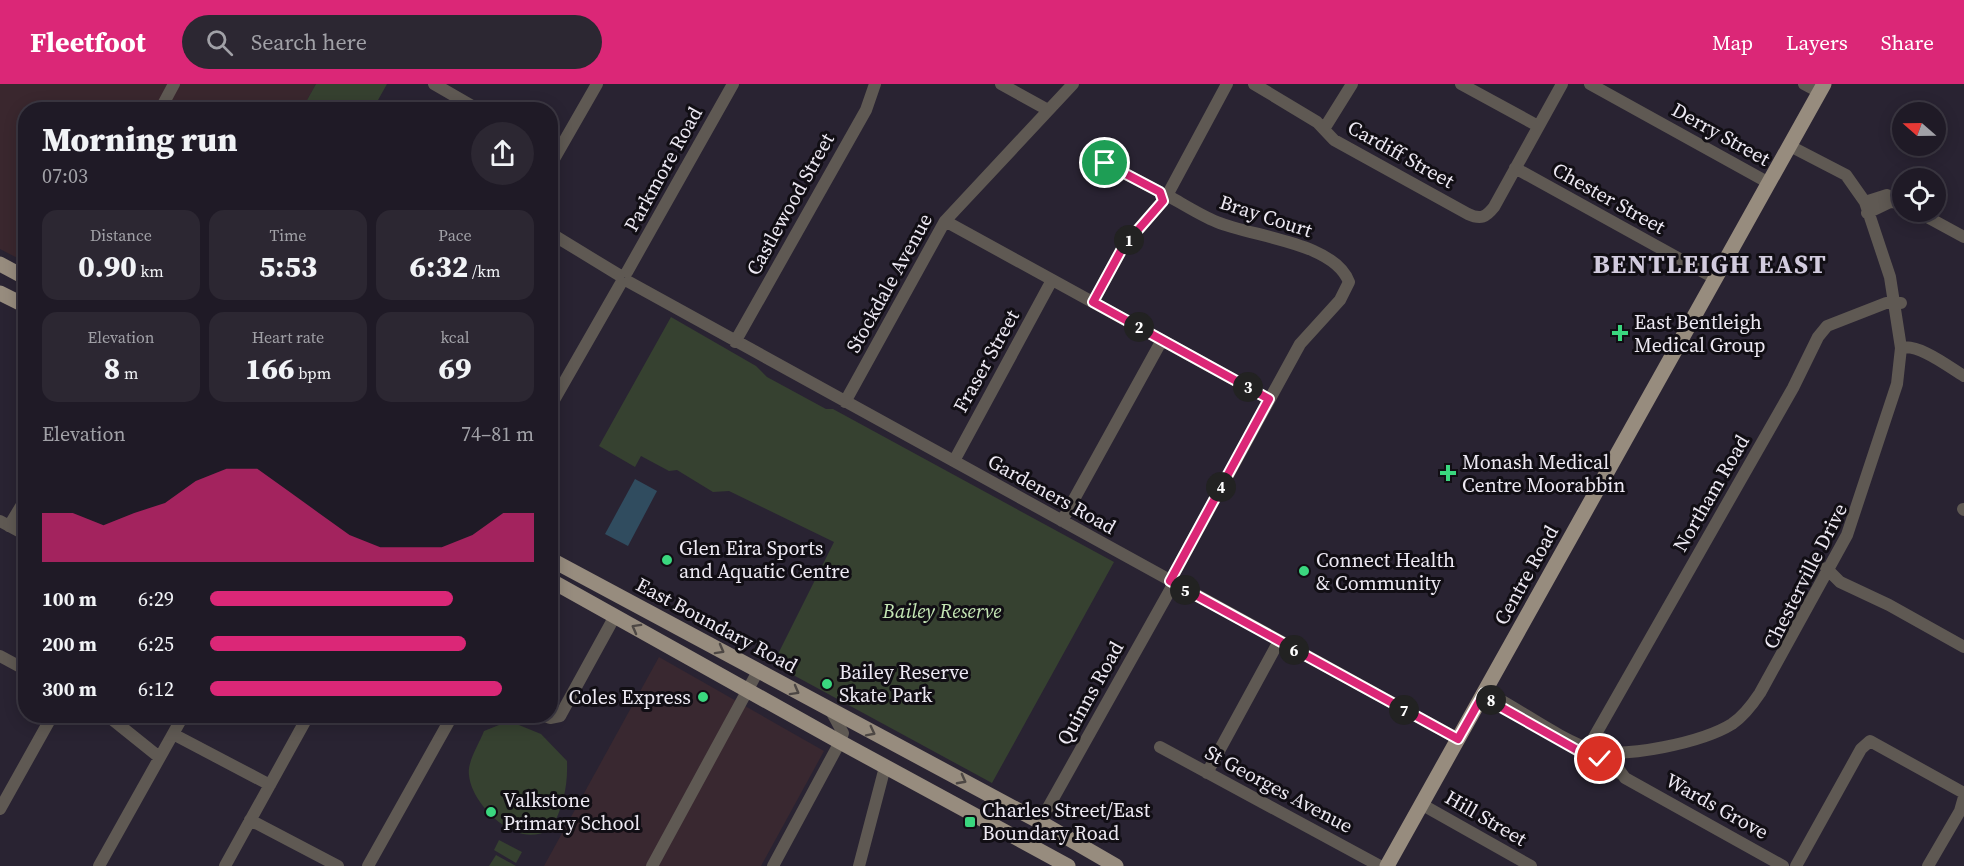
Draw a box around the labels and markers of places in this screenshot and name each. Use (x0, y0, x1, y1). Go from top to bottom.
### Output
pin (1079, 137, 1130, 188)
pin: 1 (1114, 225, 1144, 255)
place label: East Bentleigh Medical Group (1634, 308, 1766, 359)
pin: 2 (1124, 312, 1154, 342)
marker: East Bentleigh Medical Group (1611, 324, 1629, 342)
pin: 3 (1233, 372, 1263, 402)
place label: Monash Medical Centre Moorabbin (1462, 448, 1625, 499)
marker: Monash Medical Centre Moorabbin (1439, 464, 1457, 482)
pin: 4 (1206, 472, 1236, 502)
place label: Glen Eira Sports and Aquatic Centre (679, 534, 850, 585)
place label: Connect Health & Community (1316, 546, 1455, 597)
marker: Glen Eira Sports and Aquatic Centre (660, 553, 674, 567)
marker: Connect Health & Community (1297, 564, 1311, 578)
pin: 5 (1170, 575, 1200, 605)
pin: 6 (1279, 635, 1309, 665)
place label: Bailey Reserve Skate Park (839, 658, 969, 709)
marker: Bailey Reserve Skate Park (820, 677, 834, 691)
place label: Coles Express (568, 683, 691, 711)
pin: 8 (1476, 685, 1506, 715)
marker: Coles Express (696, 690, 710, 704)
pin: 7 (1389, 695, 1419, 725)
pin (1574, 733, 1625, 784)
place label: Valkstone Primary School (503, 786, 640, 837)
place label: Charles Street/East Boundary Road (982, 796, 1151, 847)
marker: Valkstone Primary School (484, 805, 498, 819)
marker: Charles Street/East Boundary Road (963, 815, 977, 829)

